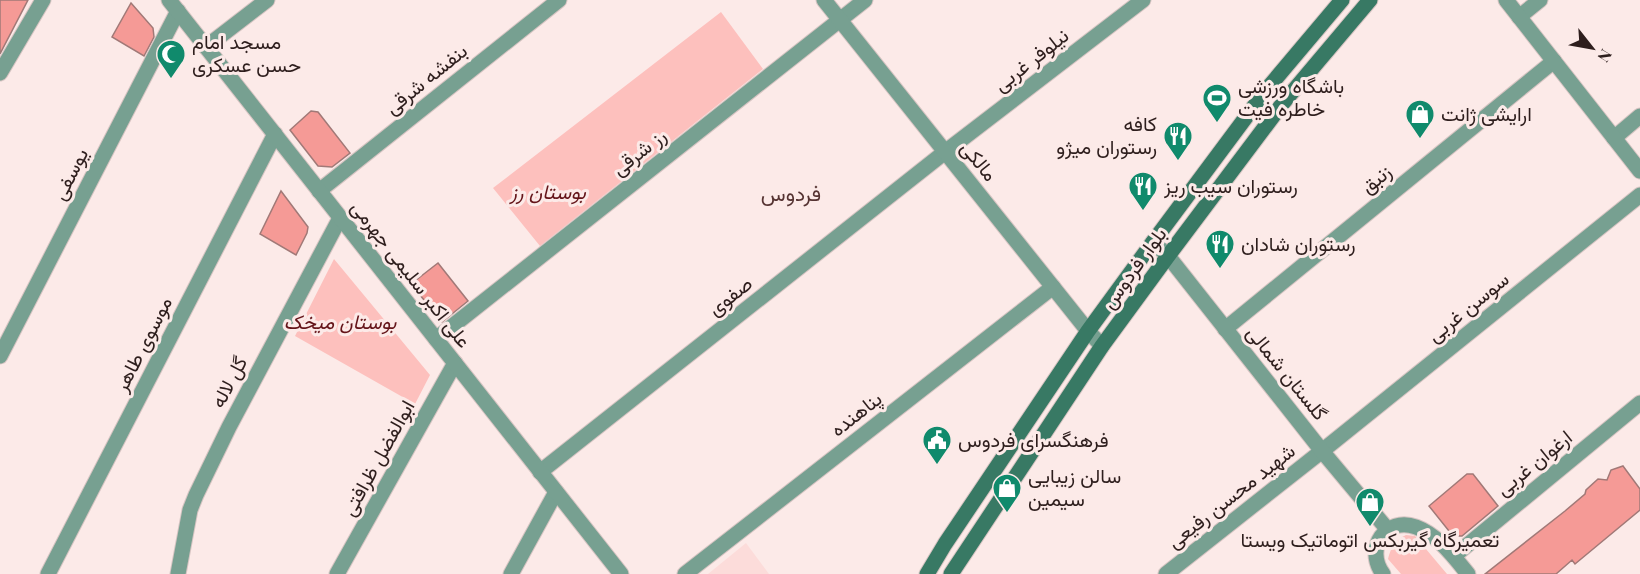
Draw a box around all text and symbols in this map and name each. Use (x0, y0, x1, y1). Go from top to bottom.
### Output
north arrow (1562, 18, 1622, 78)
street label: نیلوفر غربی (987, 21, 1074, 97)
place label: مسجد امام حسن عسکری (192, 27, 301, 78)
street label: بنفشه شرقی (378, 36, 473, 120)
mosque icon: مسجد امام حسن عسکری (155, 38, 187, 80)
text: N (1593, 46, 1617, 67)
place label: باشگاه ورزشی خاطره فیت (1238, 71, 1344, 122)
sports icon: باشگاه ورزشی خاطره فیت (1201, 82, 1233, 124)
shop icon: ارایشی ژانت (1404, 98, 1436, 140)
place label: ارایشی ژانت (1441, 99, 1532, 127)
place label: کافه رستوران ميژو (1056, 109, 1157, 160)
restaurant icon: کافه رستوران ميژو (1162, 120, 1194, 162)
street label: رز شرقی (605, 121, 672, 182)
street label: مالکی (956, 134, 1005, 186)
street label: یوسفی (44, 143, 94, 204)
street label: زنبق (1354, 157, 1397, 199)
restaurant icon: رستوران سیب ریز (1127, 170, 1159, 212)
place label: رستوران سیب ریز (1163, 171, 1298, 199)
park label: بوستان رز (508, 177, 587, 205)
district label: فردوس (761, 178, 821, 207)
street label: علی اکبر سلیمی جهرمی (345, 194, 478, 353)
street label: بلوار فردوس (1094, 221, 1172, 314)
restaurant icon: رستوران شادان (1204, 228, 1236, 270)
place label: رستوران شادان (1241, 229, 1356, 257)
street label: سوسن غربی (1420, 264, 1514, 348)
street label: صفوی (701, 269, 758, 322)
street label: موسوی طاهر (106, 291, 178, 397)
park label: بوستان میخک (284, 307, 397, 335)
street label: گلستان شمالی (1242, 319, 1335, 425)
street label: گل لاله (203, 351, 253, 412)
street label: پناهنده (824, 384, 888, 443)
street label: ابوالفضل ظرافتی (334, 394, 421, 521)
street label: ارغوان غربی (1489, 423, 1577, 502)
public building icon: فرهنگسرای فردوس (921, 424, 953, 466)
place label: فرهنگسرای فردوس (958, 425, 1109, 453)
street label: شهید محسن رفیعی (1160, 436, 1300, 554)
place label: سالن زیبایی سیمین (1028, 461, 1121, 511)
shop icon: سالن زیبایی سیمین (991, 472, 1023, 514)
shop icon: تعمیرگاه گیربکس اتوماتیک ویستا (1354, 486, 1386, 528)
place label: تعمیرگاه گیربکس اتوماتیک ویستا (1241, 525, 1499, 553)

